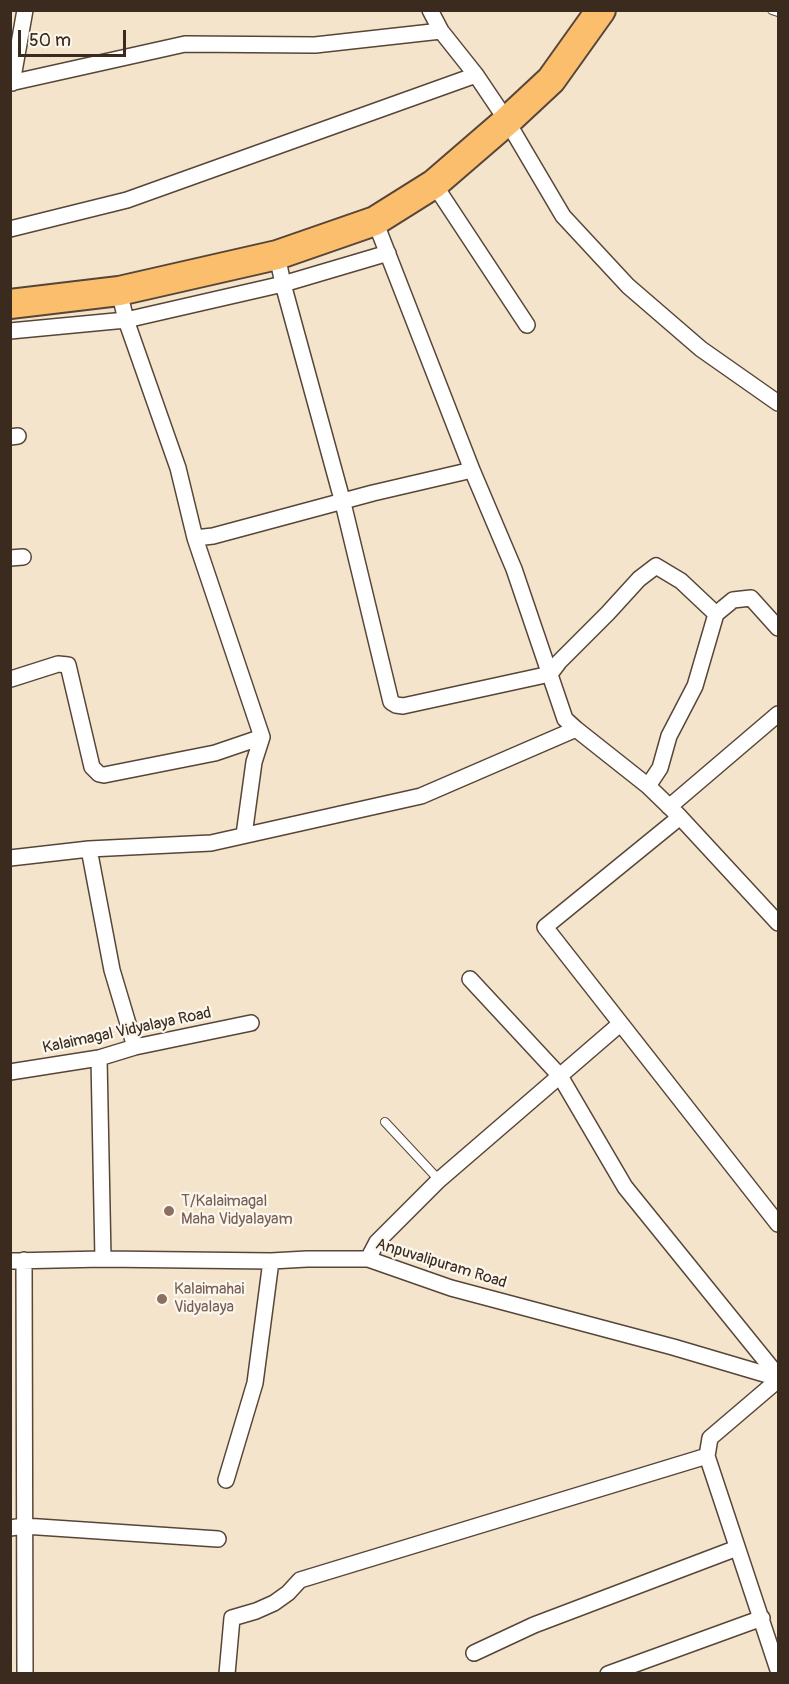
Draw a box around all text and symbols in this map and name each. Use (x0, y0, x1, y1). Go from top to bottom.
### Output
scale bar (21, 18, 129, 56)
text: 50 m (29, 29, 71, 52)
street label: Kalaimagal Vidyalaya Road (41, 1004, 213, 1058)
place label: T/Kalaimagal Maha Vidyalayam (181, 1192, 293, 1230)
marker: T/Kalaimagal Maha Vidyalayam (162, 1204, 176, 1218)
street label: Anpuvalipuram Road (373, 1235, 509, 1293)
place label: Kalaimahai Vidyalaya (174, 1280, 244, 1318)
marker: Kalaimahai Vidyalaya (155, 1292, 169, 1306)

